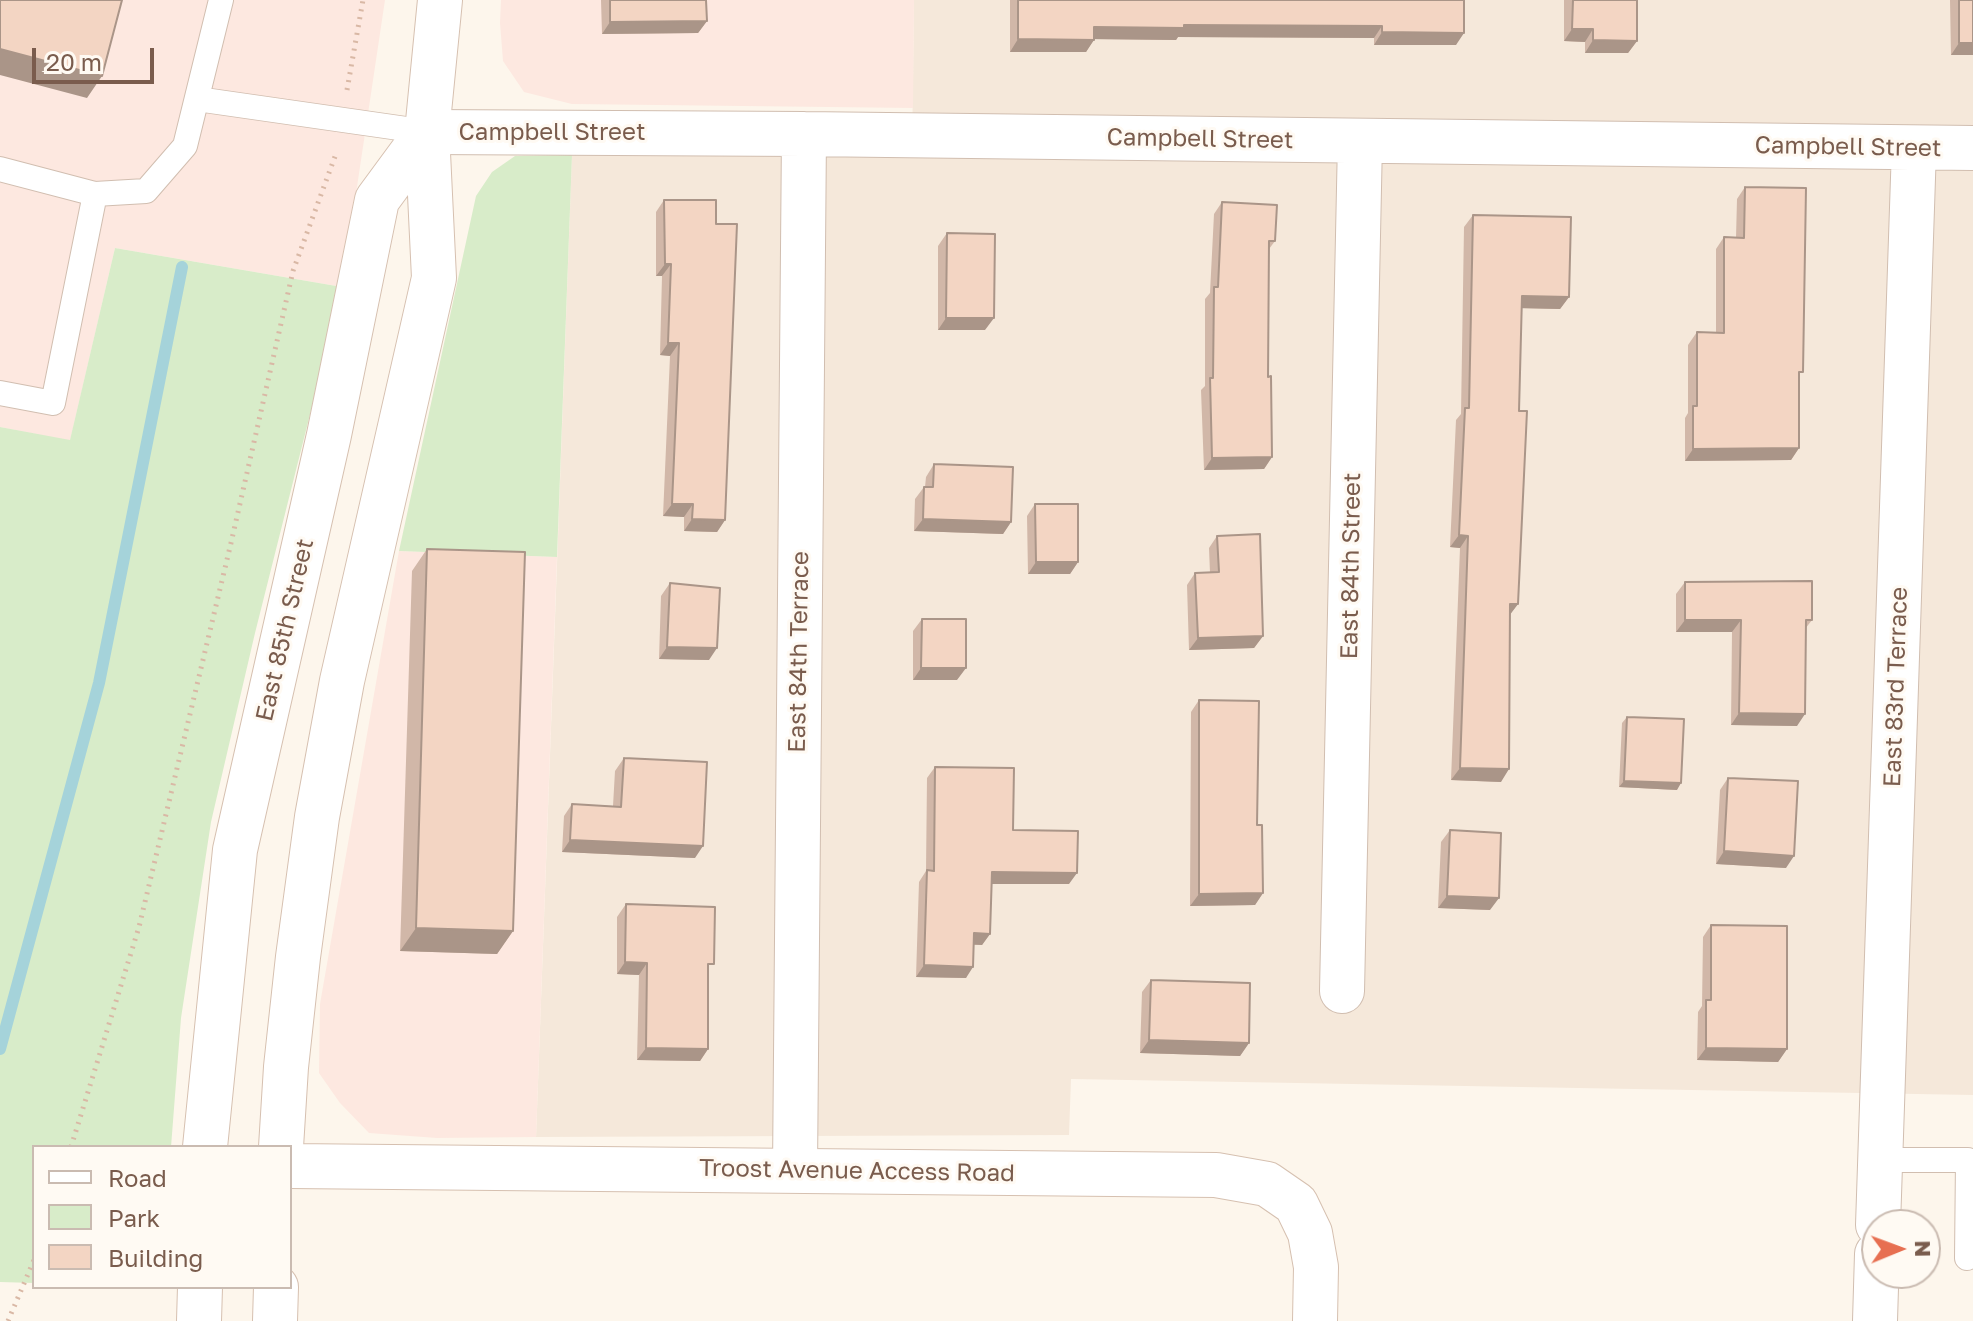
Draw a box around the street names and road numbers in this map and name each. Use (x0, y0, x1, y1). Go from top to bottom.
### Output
street label: Campbell Street (459, 118, 645, 146)
street label: Campbell Street (1106, 123, 1294, 155)
street label: Campbell Street (1754, 131, 1942, 163)
street label: East 84th Street (1335, 472, 1367, 660)
street label: East 85th Street (250, 536, 320, 724)
street label: East 84th Terrace (783, 551, 815, 753)
street label: East 83rd Terrace (1878, 586, 1914, 788)
street label: Troost Avenue Access Road (699, 1154, 1015, 1188)

